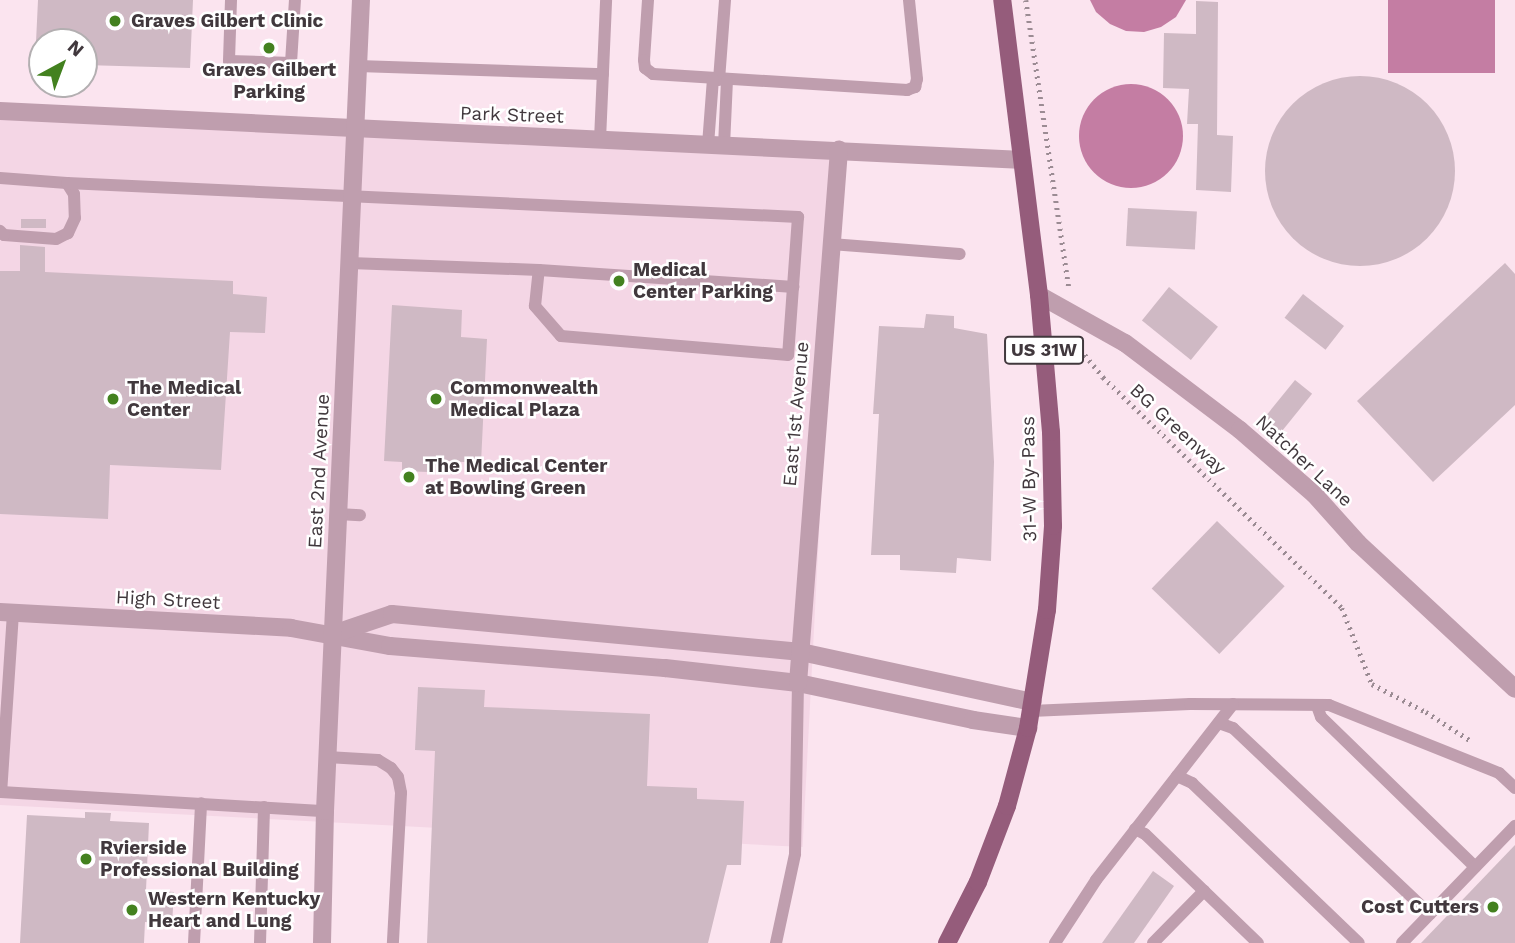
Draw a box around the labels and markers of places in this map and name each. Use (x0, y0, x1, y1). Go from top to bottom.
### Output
place label: Graves Gilbert Clinic (131, 10, 323, 32)
marker: Graves Gilbert Clinic (105, 11, 125, 31)
marker: Graves Gilbert Parking (261, 40, 277, 56)
place label: Graves Gilbert Parking (202, 59, 336, 103)
place label: Medical Center Parking (633, 259, 773, 303)
marker: Medical Center Parking (611, 273, 627, 289)
place label: The Medical Center (127, 377, 241, 421)
place label: Commonwealth Medical Plaza (450, 377, 598, 421)
marker: The Medical Center (105, 391, 121, 407)
marker: Commonwealth Medical Plaza (428, 391, 444, 407)
place label: The Medical Center at Bowling Green (425, 455, 608, 499)
marker: The Medical Center at Bowling Green (399, 467, 419, 487)
place label: Rvierside Professional Building (100, 837, 299, 881)
marker: Rvierside Professional Building (78, 851, 94, 867)
place label: Western Kentucky Heart and Lung (148, 888, 320, 932)
place label: Cost Cutters (1361, 896, 1479, 918)
marker: Cost Cutters (1485, 899, 1501, 915)
marker: Western Kentucky Heart and Lung (122, 900, 142, 920)

